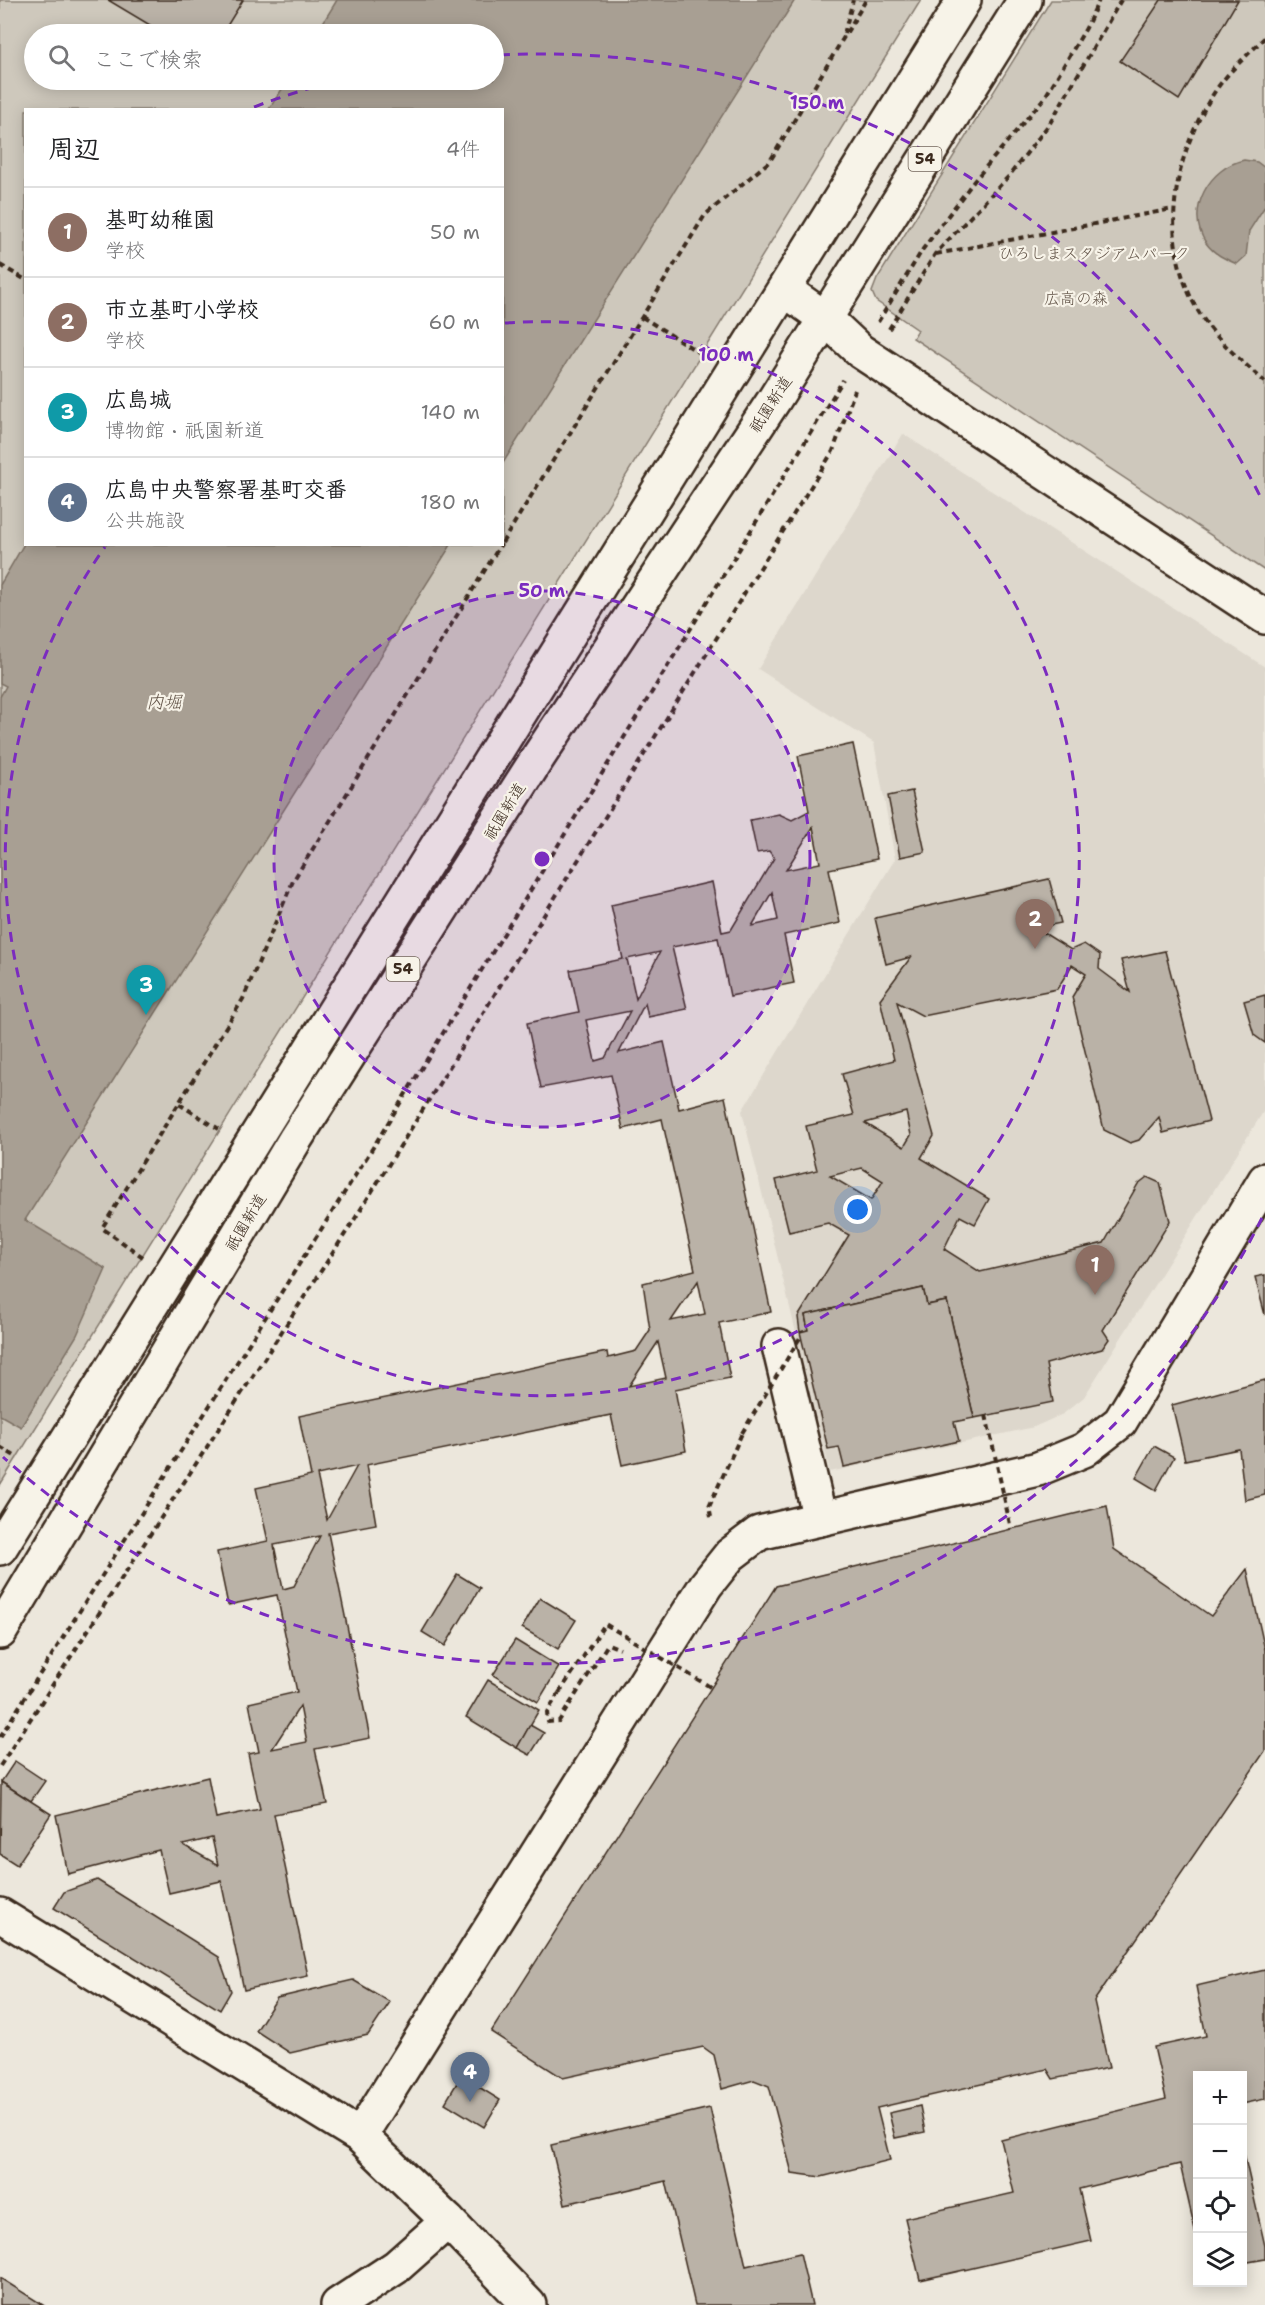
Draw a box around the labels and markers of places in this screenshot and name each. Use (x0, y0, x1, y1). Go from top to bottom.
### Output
centre of rings (532, 849, 552, 869)
pin: 2 (1016, 900, 1054, 949)
pin: 3 (126, 966, 166, 1015)
pin: 1 (1076, 1246, 1114, 1295)
pin: 4 (450, 2052, 490, 2102)

